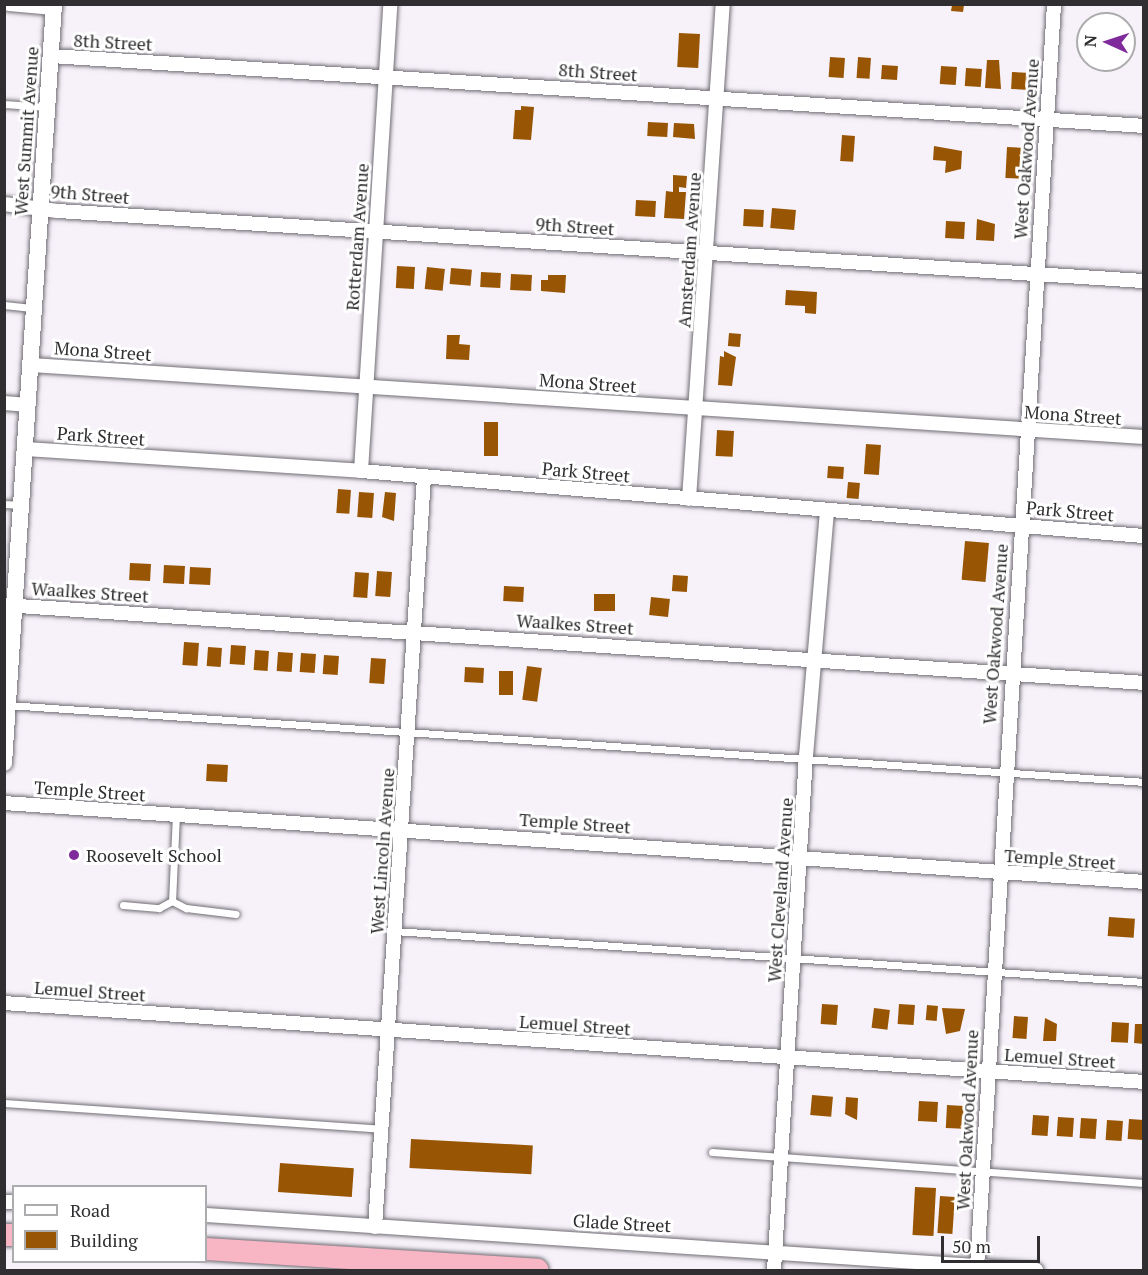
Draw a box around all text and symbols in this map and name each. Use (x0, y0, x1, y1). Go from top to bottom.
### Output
north arrow (1076, 12, 1136, 72)
street label: 8th Street (73, 29, 153, 55)
text: N (1079, 35, 1101, 48)
street label: West Summit Avenue (9, 45, 43, 217)
street label: 8th Street (558, 58, 638, 86)
street label: West Oakwood Avenue (1009, 58, 1043, 240)
street label: Rotterdam Avenue (341, 162, 373, 312)
street label: Amsterdam Avenue (673, 171, 705, 329)
street label: 9th Street (50, 180, 130, 208)
street label: 9th Street (535, 212, 615, 240)
street label: Mona Street (53, 337, 153, 365)
street label: Mona Street (538, 369, 638, 397)
street label: Mona Street (1023, 401, 1123, 429)
street label: Park Street (56, 422, 146, 450)
street label: Park Street (541, 457, 631, 487)
street label: Park Street (1025, 496, 1115, 526)
street label: West Oakwood Avenue (978, 543, 1012, 725)
street label: Waalkes Street (31, 577, 149, 607)
street label: Waalkes Street (516, 609, 634, 639)
street label: West Lincoln Avenue (365, 767, 399, 935)
street label: Temple Street (34, 776, 146, 806)
street label: West Cleveland Avenue (763, 797, 797, 983)
street label: Temple Street (519, 808, 631, 838)
place label: Roosevelt School (86, 844, 222, 866)
street label: Temple Street (1004, 844, 1116, 874)
marker: Roosevelt School (67, 848, 81, 862)
street label: Lemuel Street (34, 976, 146, 1006)
street label: Lemuel Street (519, 1010, 631, 1040)
street label: West Oakwood Avenue (951, 1029, 983, 1211)
street label: Lemuel Street (1004, 1043, 1116, 1073)
legend (12, 1185, 207, 1263)
text: Road (70, 1198, 110, 1222)
street label: Glade Street (572, 1210, 672, 1236)
scale bar (944, 1224, 1043, 1262)
text: Building (70, 1228, 138, 1252)
text: 50 m (952, 1234, 991, 1258)

